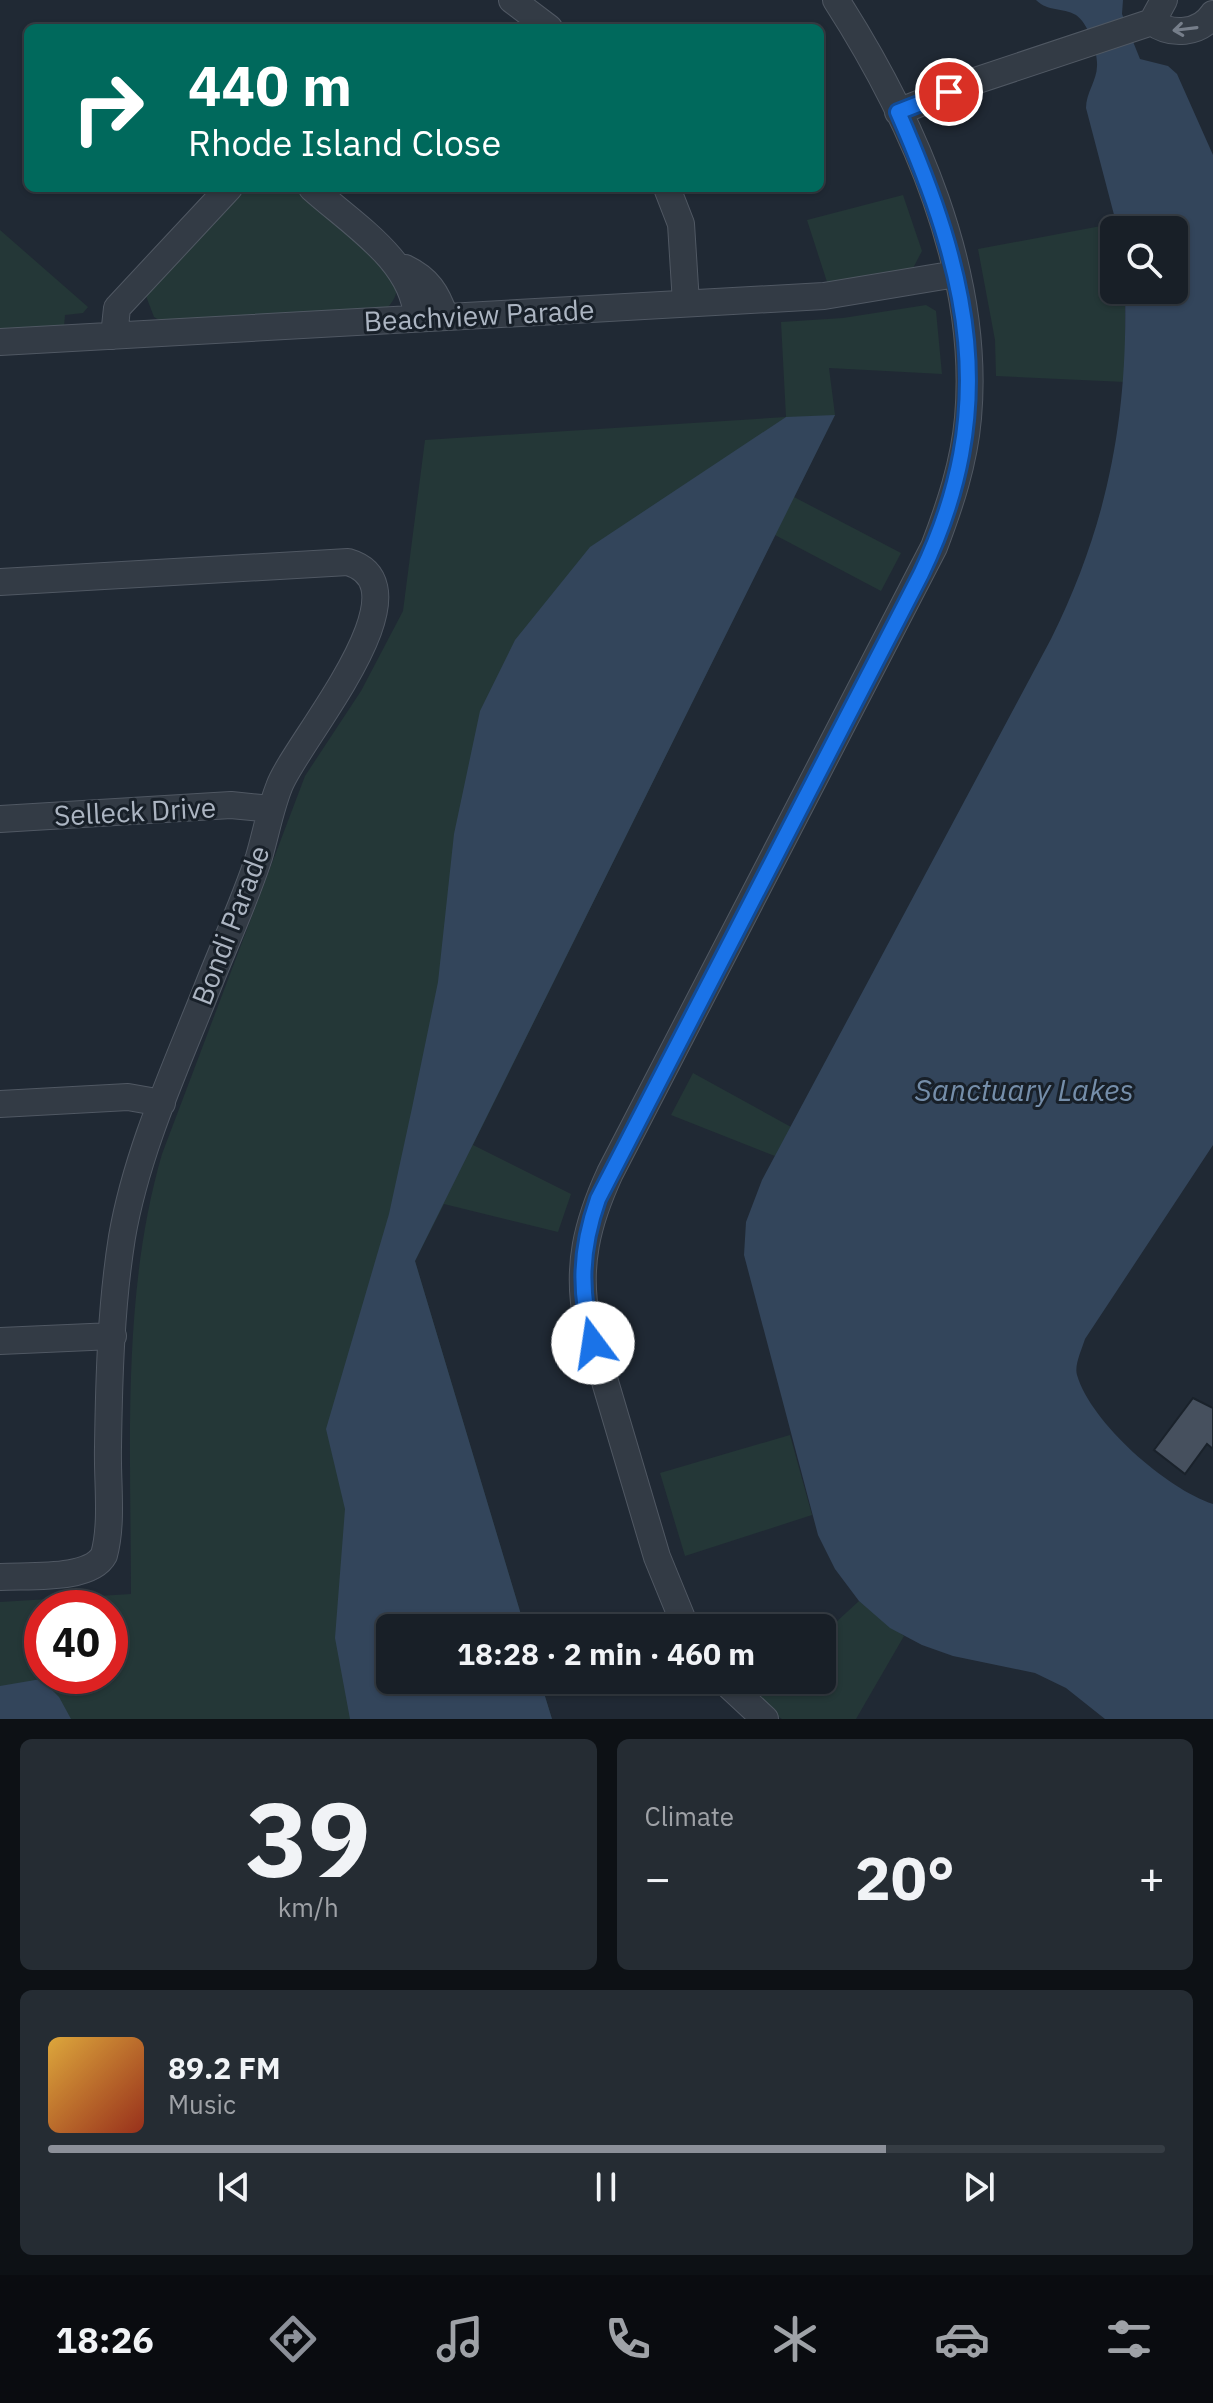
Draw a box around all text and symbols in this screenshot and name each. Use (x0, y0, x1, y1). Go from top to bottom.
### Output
one-way arrow (1172, 22, 1198, 37)
text: 440 m (188, 49, 352, 121)
icon: right (56, 56, 160, 160)
pin (915, 58, 983, 126)
icon: arrive (927, 70, 971, 114)
text: Rhode Island Close (188, 119, 501, 166)
map controls (1100, 216, 1188, 304)
button: search (1100, 216, 1188, 304)
street label: Beachview Parade (363, 290, 595, 340)
street label: Selleck Drive (53, 788, 217, 834)
street label: Bondi Parade (183, 840, 277, 1010)
water label: Sanctuary Lakes (914, 1070, 1134, 1109)
position arrow (551, 1301, 635, 1385)
speed limit sign: 40 (24, 1590, 128, 1694)
text: 18:28 · 2 min · 460 m (457, 1634, 755, 1673)
text: 39 (246, 1770, 371, 1906)
text: Climate (645, 1799, 734, 1833)
text: 20° (855, 1838, 955, 1917)
text: − (645, 1849, 671, 1906)
text: + (1139, 1849, 1165, 1906)
text: km/h (278, 1890, 339, 1924)
text: 89.2 FM (168, 2048, 281, 2087)
text: Music (168, 2087, 236, 2121)
icon: previous (212, 2165, 256, 2209)
icon: pause (584, 2165, 628, 2209)
icon: next (957, 2165, 1001, 2209)
icon: directions (265, 2311, 321, 2367)
icon: music (432, 2311, 488, 2367)
icon: phone (600, 2311, 656, 2367)
icon: climate (767, 2311, 823, 2367)
icon: car (934, 2311, 990, 2367)
icon: filters (1101, 2311, 1157, 2367)
text: 18:26 (56, 2316, 154, 2363)

